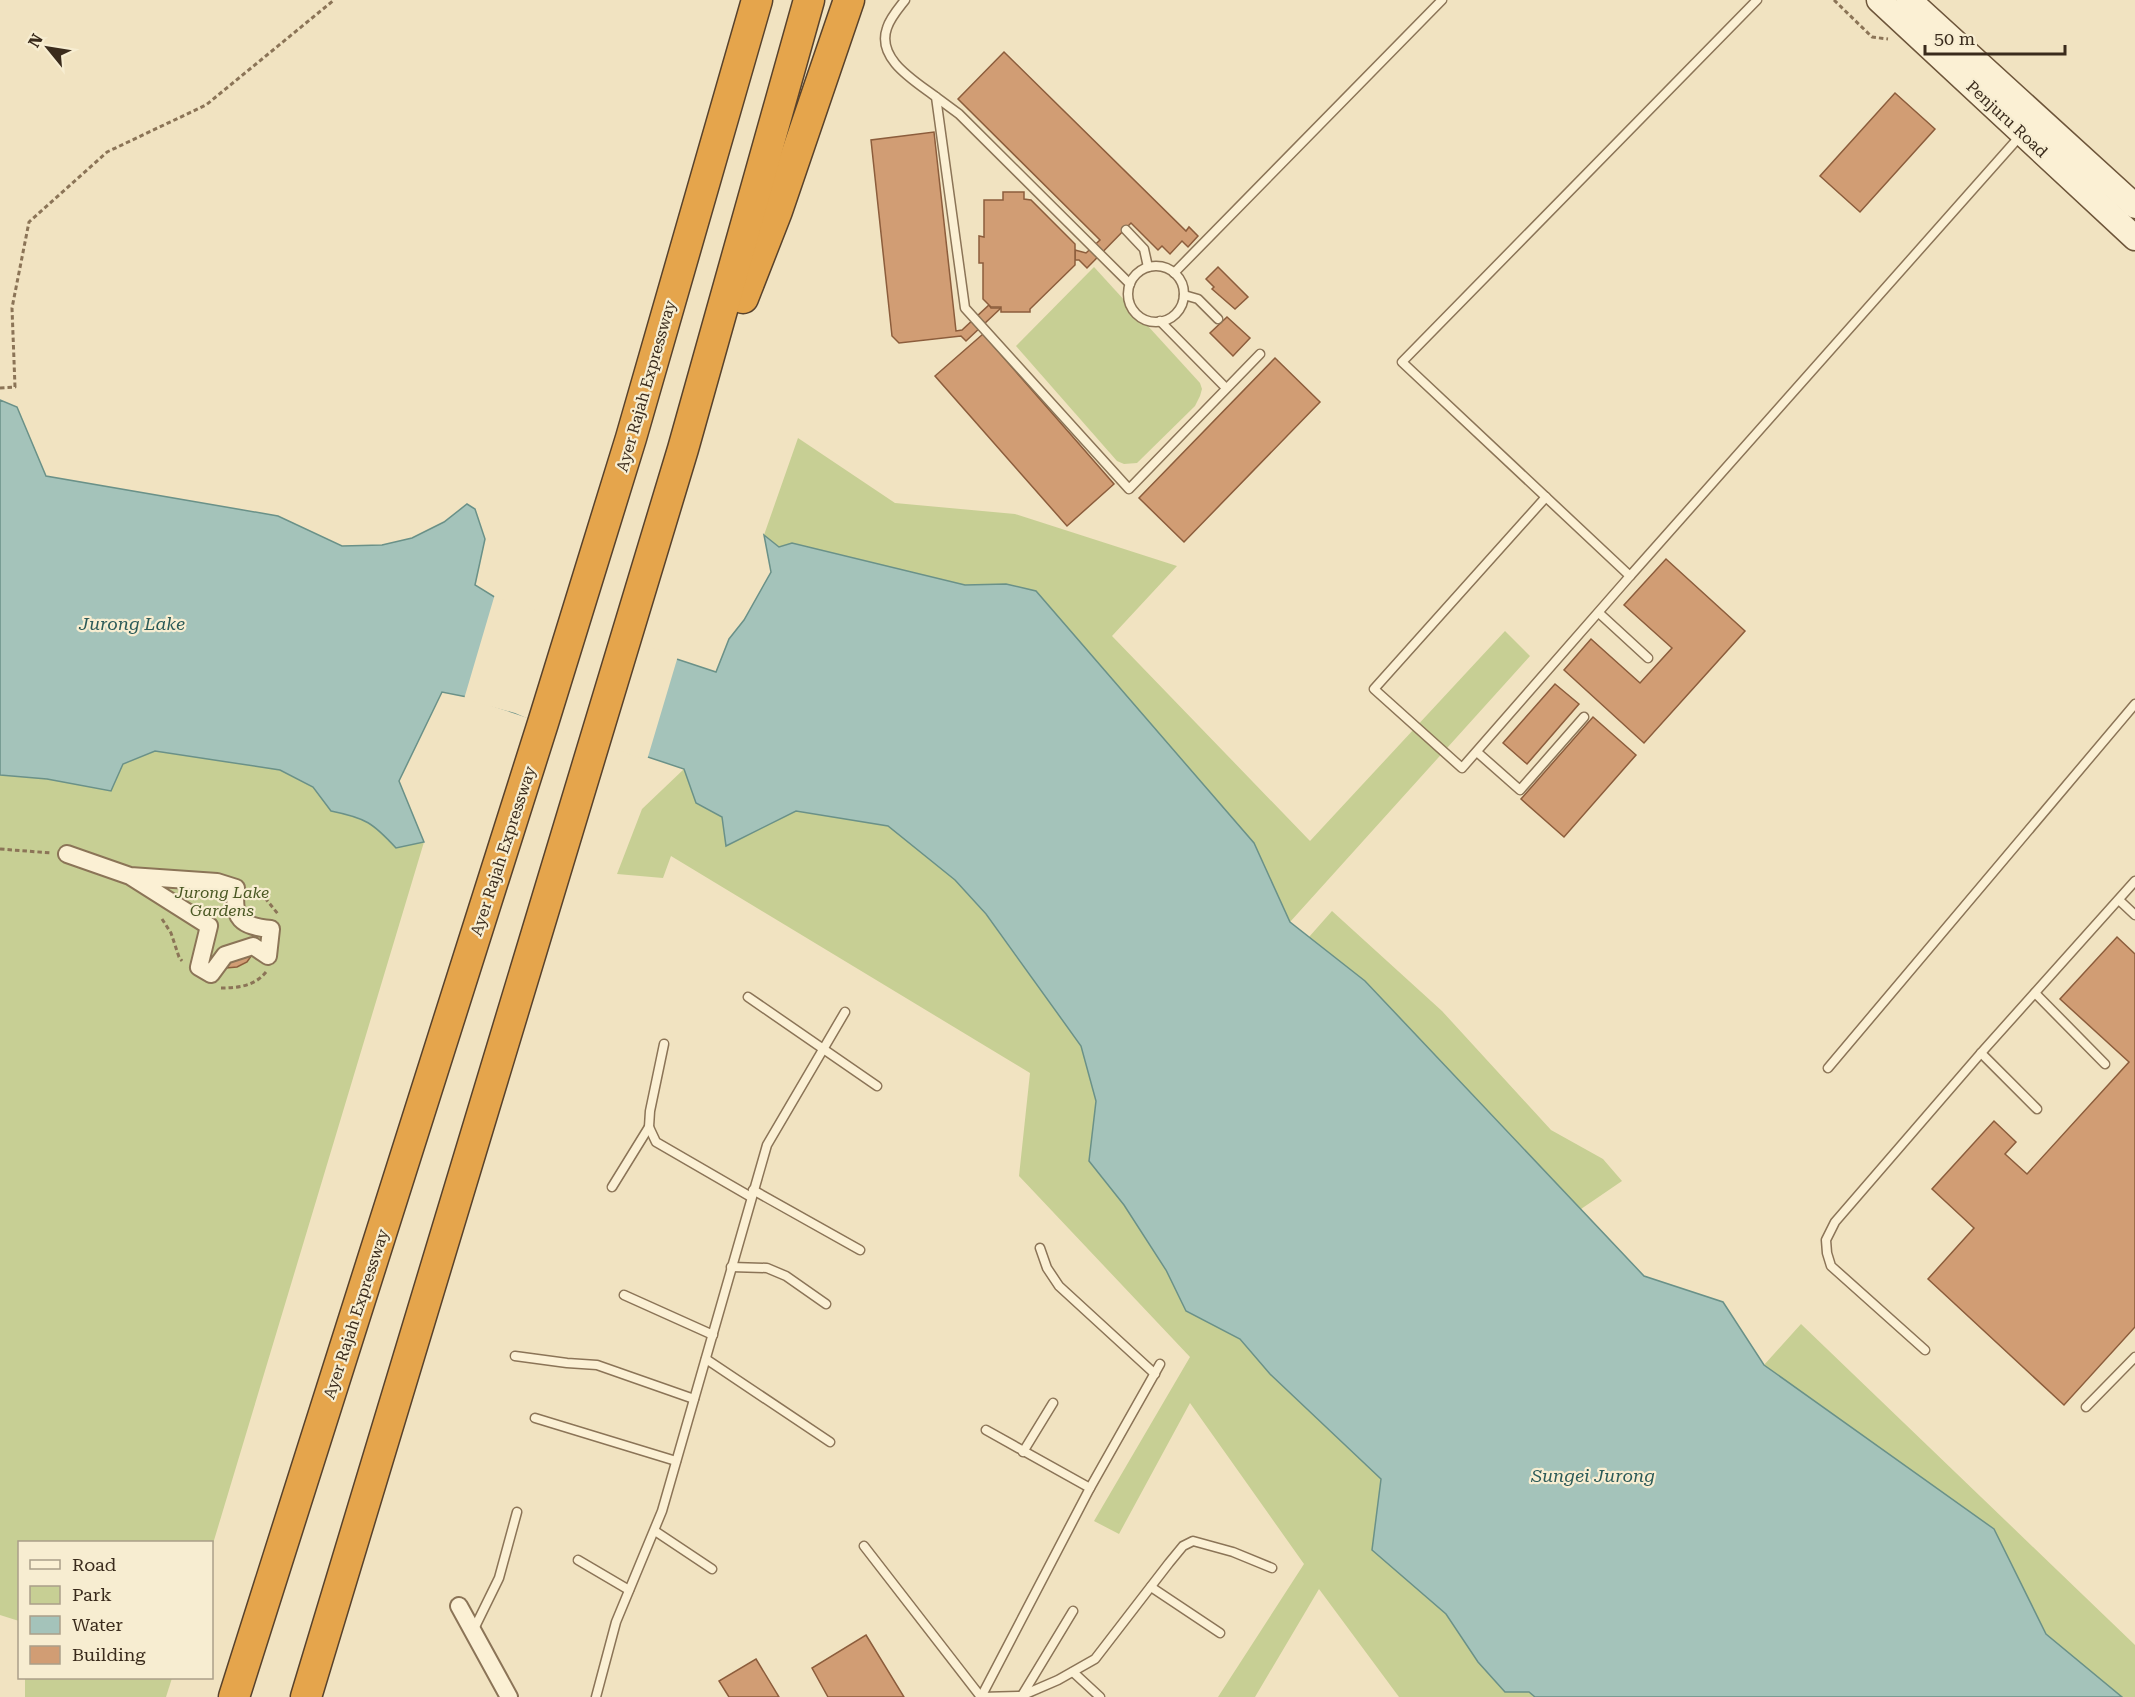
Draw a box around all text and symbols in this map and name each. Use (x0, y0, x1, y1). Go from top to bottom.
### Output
north arrow (18, 18, 78, 78)
scale bar (1925, 18, 2064, 56)
text: 50 m (1934, 28, 1975, 49)
text: N (24, 31, 47, 51)
street label: Penjuru Road (1963, 77, 2051, 161)
street label: Ayer Rajah Expressway (612, 298, 680, 474)
water label: Jurong Lake (78, 613, 185, 634)
street label: Ayer Rajah Expressway (467, 763, 540, 938)
park label: Jurong Lake Gardens (174, 883, 269, 920)
street label: Ayer Rajah Expressway (320, 1226, 393, 1401)
water label: Sungei Jurong (1530, 1465, 1655, 1486)
legend (18, 1541, 213, 1679)
text: Road (72, 1554, 117, 1575)
text: Park (72, 1584, 112, 1605)
text: Water (72, 1614, 123, 1635)
text: Building (72, 1644, 146, 1665)

